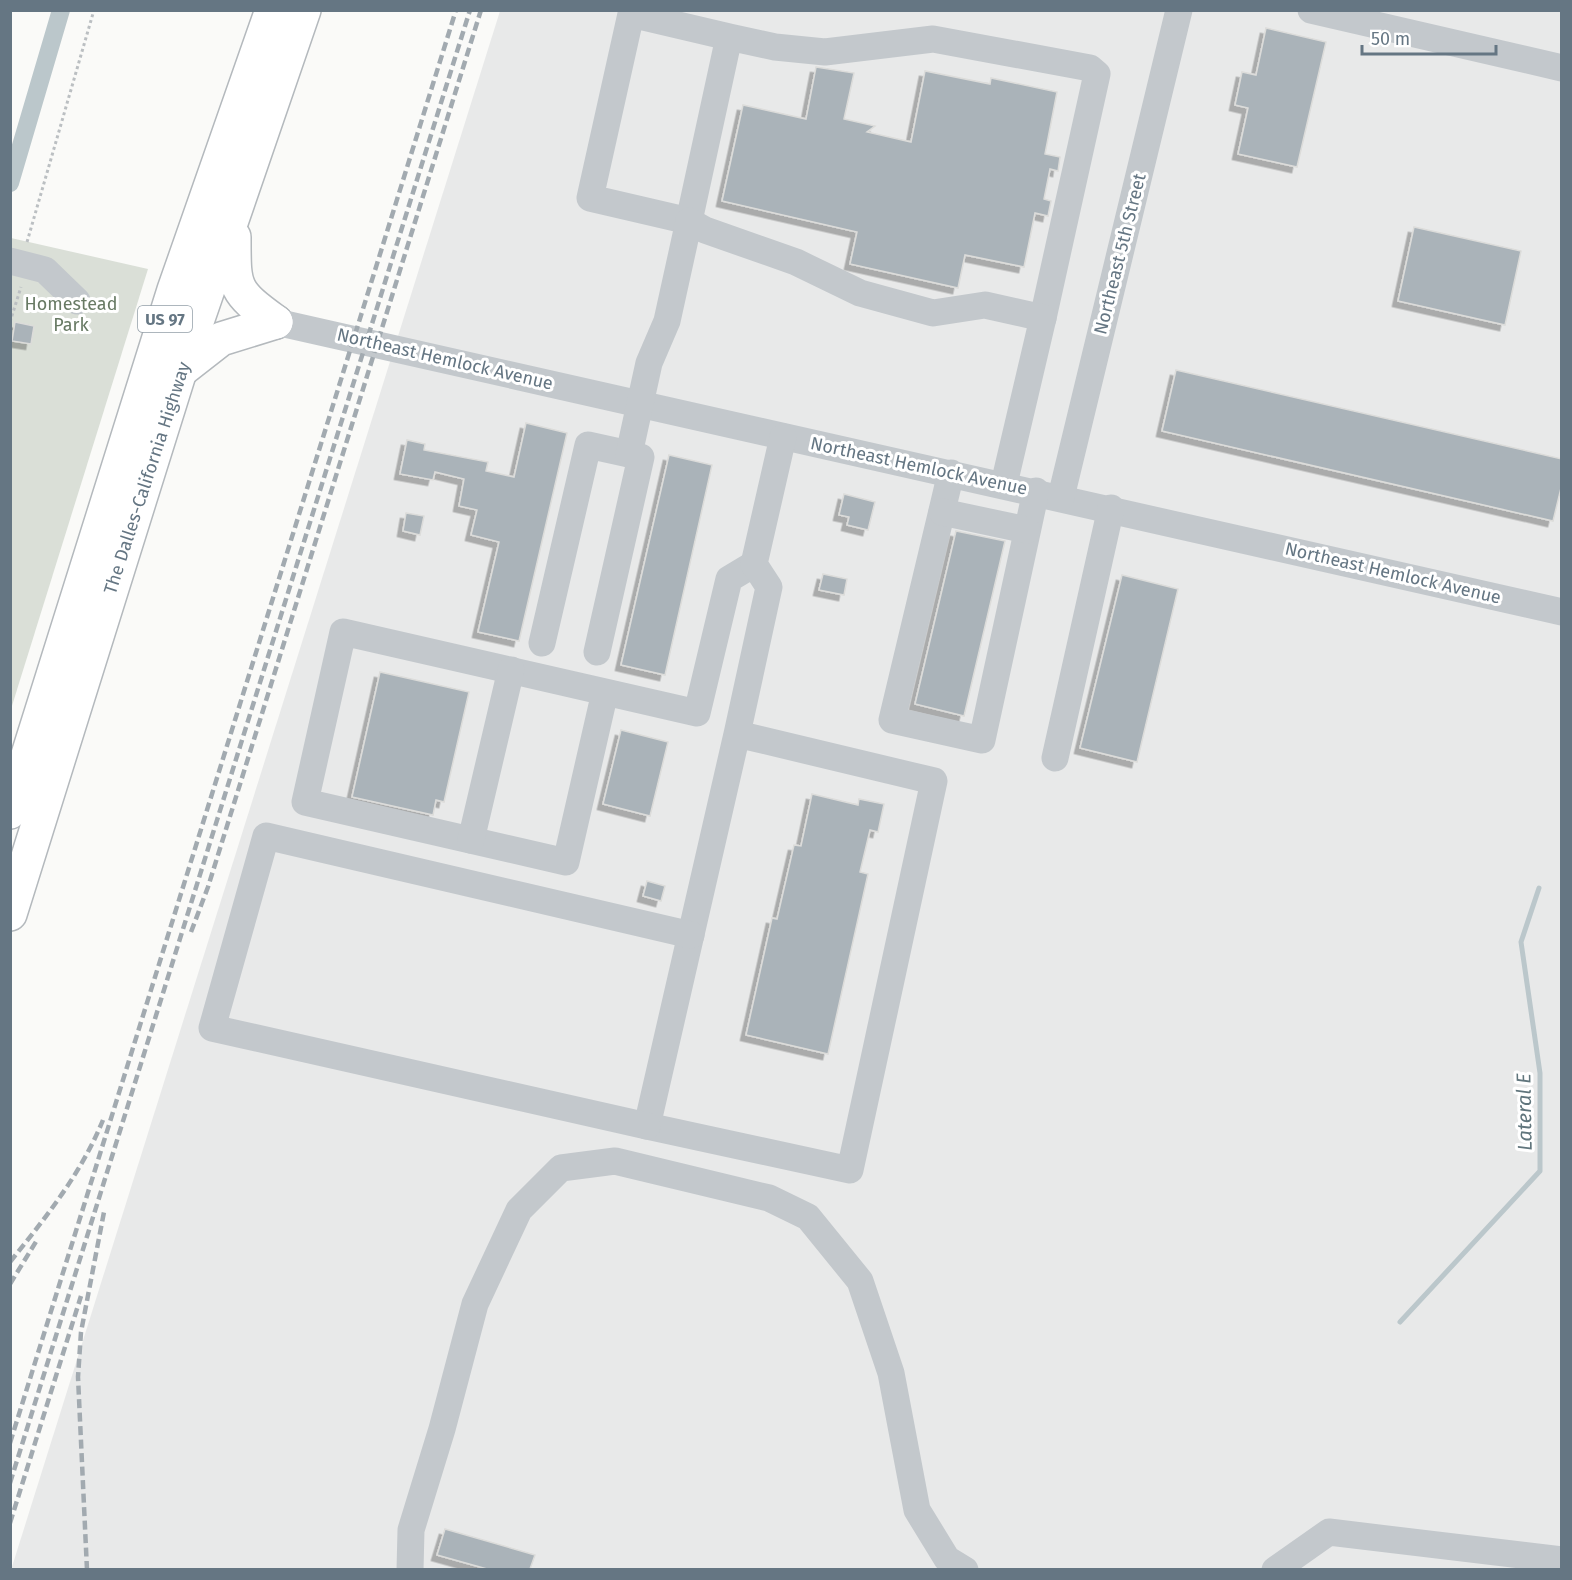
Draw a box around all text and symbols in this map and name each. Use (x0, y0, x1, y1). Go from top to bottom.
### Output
scale bar (1362, 18, 1496, 56)
text: 50 m (1371, 28, 1410, 50)
street label: Northeast 5th Street (1089, 171, 1151, 337)
park label: Homestead Park (25, 293, 117, 336)
road number: US 97 (138, 306, 192, 332)
street label: Northeast Hemlock Avenue (335, 323, 555, 395)
street label: The Dalles-California Highway (99, 359, 195, 597)
street label: Northeast Hemlock Avenue (809, 432, 1029, 500)
street label: Northeast Hemlock Avenue (1283, 537, 1503, 609)
water label: Lateral E (1511, 1073, 1537, 1151)

